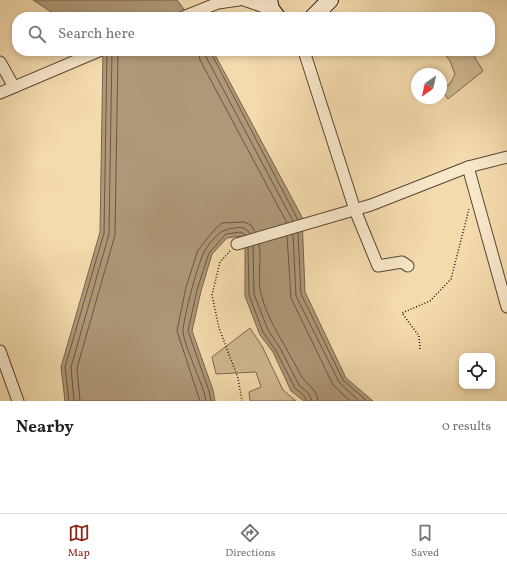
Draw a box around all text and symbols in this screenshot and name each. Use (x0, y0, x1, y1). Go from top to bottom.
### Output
search box (12, 12, 495, 56)
icon: search (26, 23, 48, 45)
text: Search here (58, 24, 135, 45)
north arrow (411, 68, 447, 104)
map controls (459, 353, 495, 389)
button: locate (459, 353, 495, 389)
text: Nearby (16, 416, 74, 439)
text: 0 results (442, 418, 491, 436)
tab: Map (68, 522, 90, 561)
tab: Directions (225, 522, 276, 561)
tab: Saved (411, 522, 439, 561)

